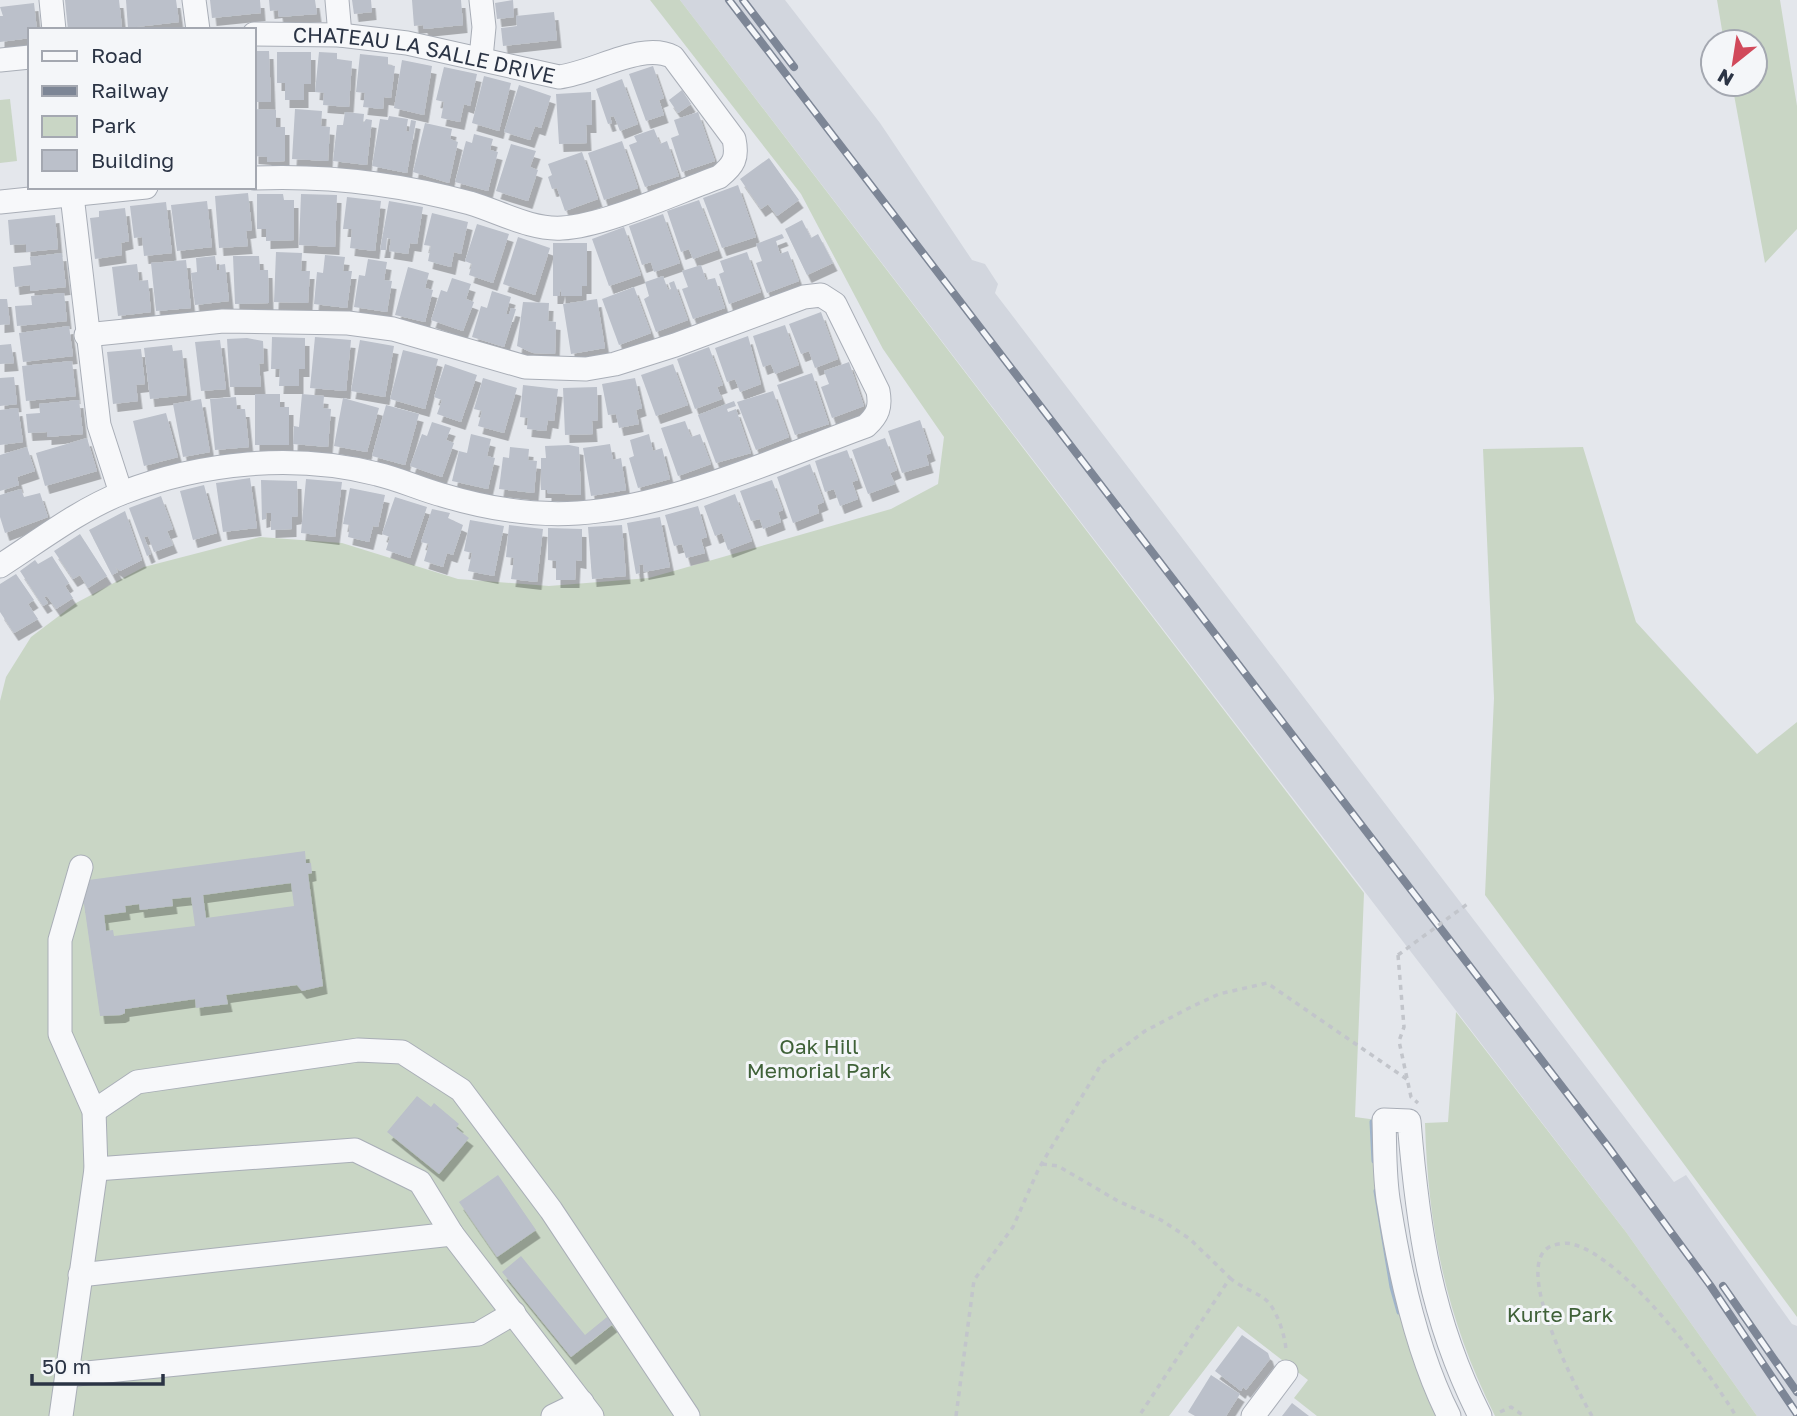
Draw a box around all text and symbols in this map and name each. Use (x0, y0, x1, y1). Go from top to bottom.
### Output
street label: CHATEAU LA SALLE DRIVE (293, 21, 558, 89)
legend (28, 28, 256, 189)
north arrow (1699, 28, 1769, 98)
text: Road (91, 42, 142, 68)
text: N (1713, 65, 1737, 92)
text: Railway (91, 77, 169, 103)
text: Park (91, 112, 137, 138)
text: Building (91, 147, 174, 173)
park label: Oak Hill Memorial Park (747, 1033, 891, 1083)
park label: Kurte Park (1507, 1301, 1613, 1327)
scale bar (32, 1342, 163, 1386)
text: 50 m (42, 1353, 91, 1379)

